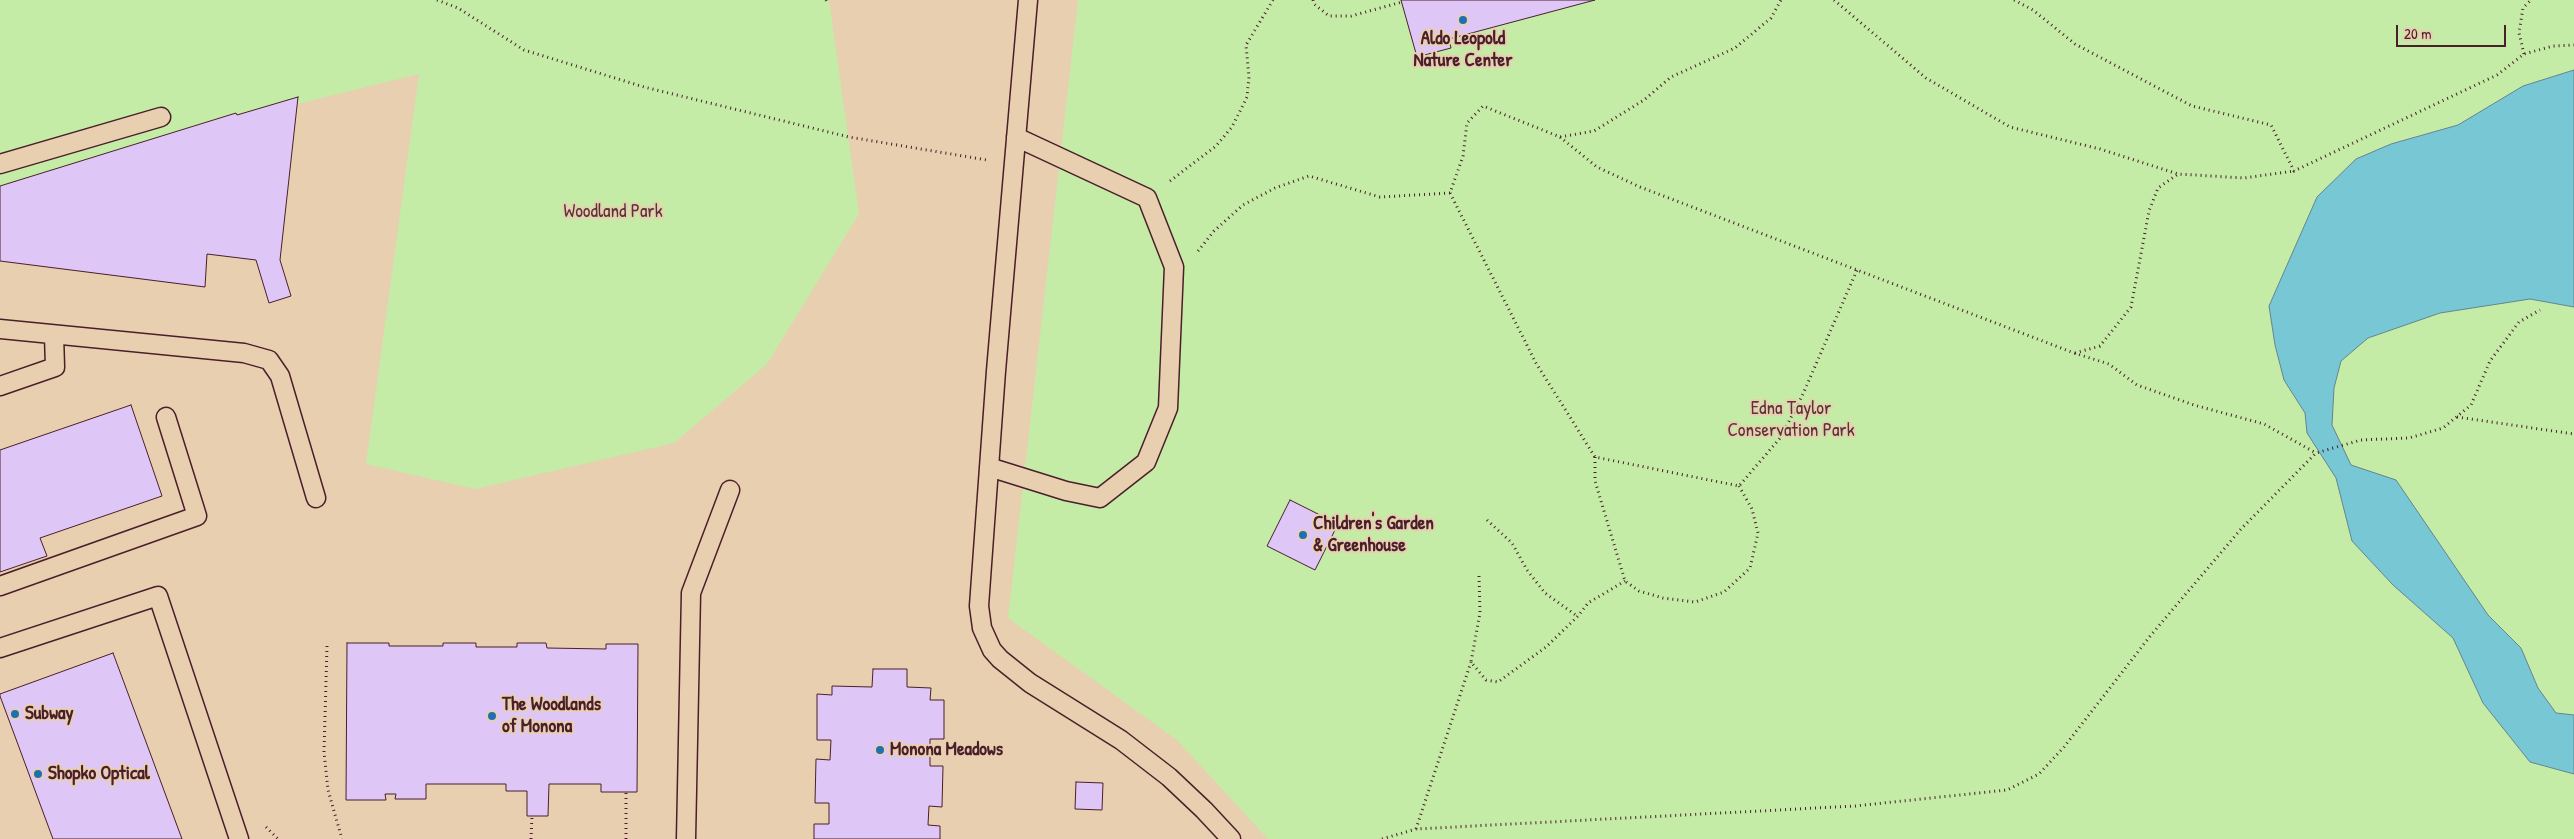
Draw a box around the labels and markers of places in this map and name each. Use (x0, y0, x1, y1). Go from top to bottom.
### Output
marker: Aldo Leopold Nature Center (1457, 14, 1469, 26)
place label: Aldo Leopold Nature Center (1414, 28, 1512, 72)
place label: Children's Garden & Greenhouse (1313, 513, 1434, 557)
marker: Children's Garden & Greenhouse (1297, 529, 1309, 541)
place label: The Woodlands of Monona (502, 694, 601, 738)
place label: Subway (25, 703, 73, 725)
marker: Subway (9, 708, 21, 720)
marker: The Woodlands of Monona (486, 710, 498, 722)
place label: Monona Meadows (890, 739, 1003, 761)
marker: Monona Meadows (874, 744, 886, 756)
place label: Shopko Optical (48, 763, 150, 785)
marker: Shopko Optical (32, 768, 44, 780)

